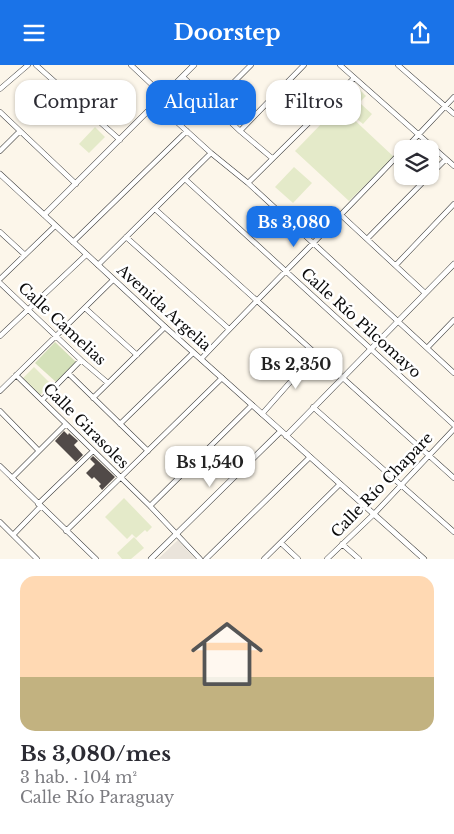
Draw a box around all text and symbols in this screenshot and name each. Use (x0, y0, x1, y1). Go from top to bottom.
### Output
icon: menu (20, 19, 48, 47)
text: Doorstep (173, 19, 281, 46)
icon: share (406, 19, 434, 47)
chip: Comprar (15, 80, 136, 125)
chip: Alquilar (146, 80, 256, 125)
chip: Filtros (266, 80, 361, 125)
map controls (394, 140, 439, 185)
button: layers (394, 140, 439, 185)
pin: Bs 3,080 (242, 205, 346, 248)
text: Bs 3,080 (258, 212, 330, 232)
street label: Avenida Argelia (113, 260, 216, 355)
street label: Calle Río Pilcomayo (297, 264, 426, 382)
street label: Calle Camelias (14, 278, 110, 369)
pin: Bs 2,350 (244, 347, 348, 390)
text: Bs 2,350 (261, 354, 331, 374)
street label: Calle Girasoles (39, 379, 133, 473)
street label: Calle Río Chapare (327, 428, 437, 541)
pin: Bs 1,540 (158, 445, 262, 488)
text: Bs 1,540 (176, 452, 244, 472)
icon: home (182, 609, 272, 699)
text: Bs 3,080/mes (20, 741, 171, 767)
text: 3 hab. · 104 m² (20, 767, 137, 787)
text: Calle Río Paraguay (20, 787, 174, 807)

